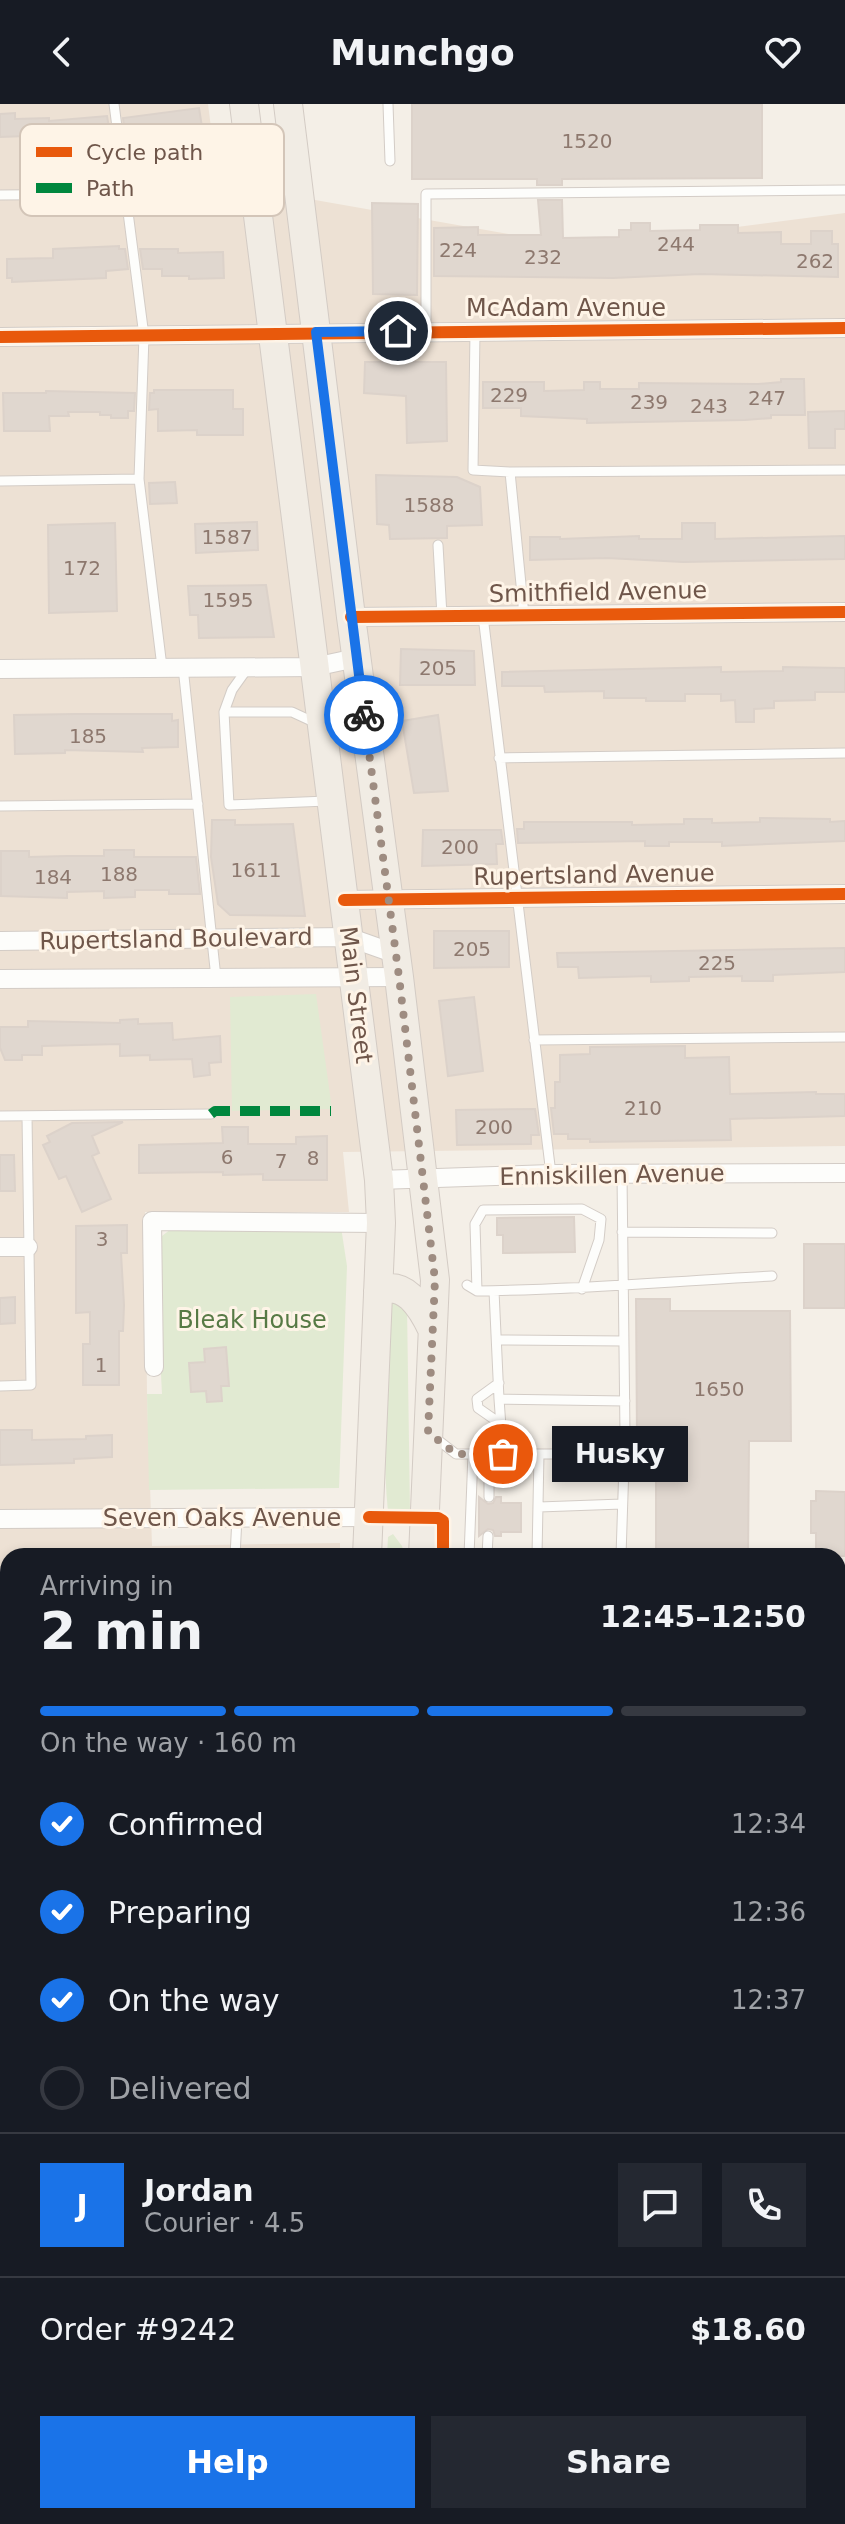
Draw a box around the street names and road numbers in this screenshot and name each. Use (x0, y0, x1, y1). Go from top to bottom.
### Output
street label: McAdam Avenue (466, 294, 666, 322)
street label: Smithfield Avenue (489, 576, 707, 608)
street label: Rupertsland Avenue (473, 859, 715, 891)
street label: Rupertsland Boulevard (39, 923, 313, 955)
street label: Main Street (334, 925, 378, 1065)
street label: Enniskillen Avenue (499, 1159, 725, 1191)
street label: Seven Oaks Avenue (103, 1504, 341, 1532)

